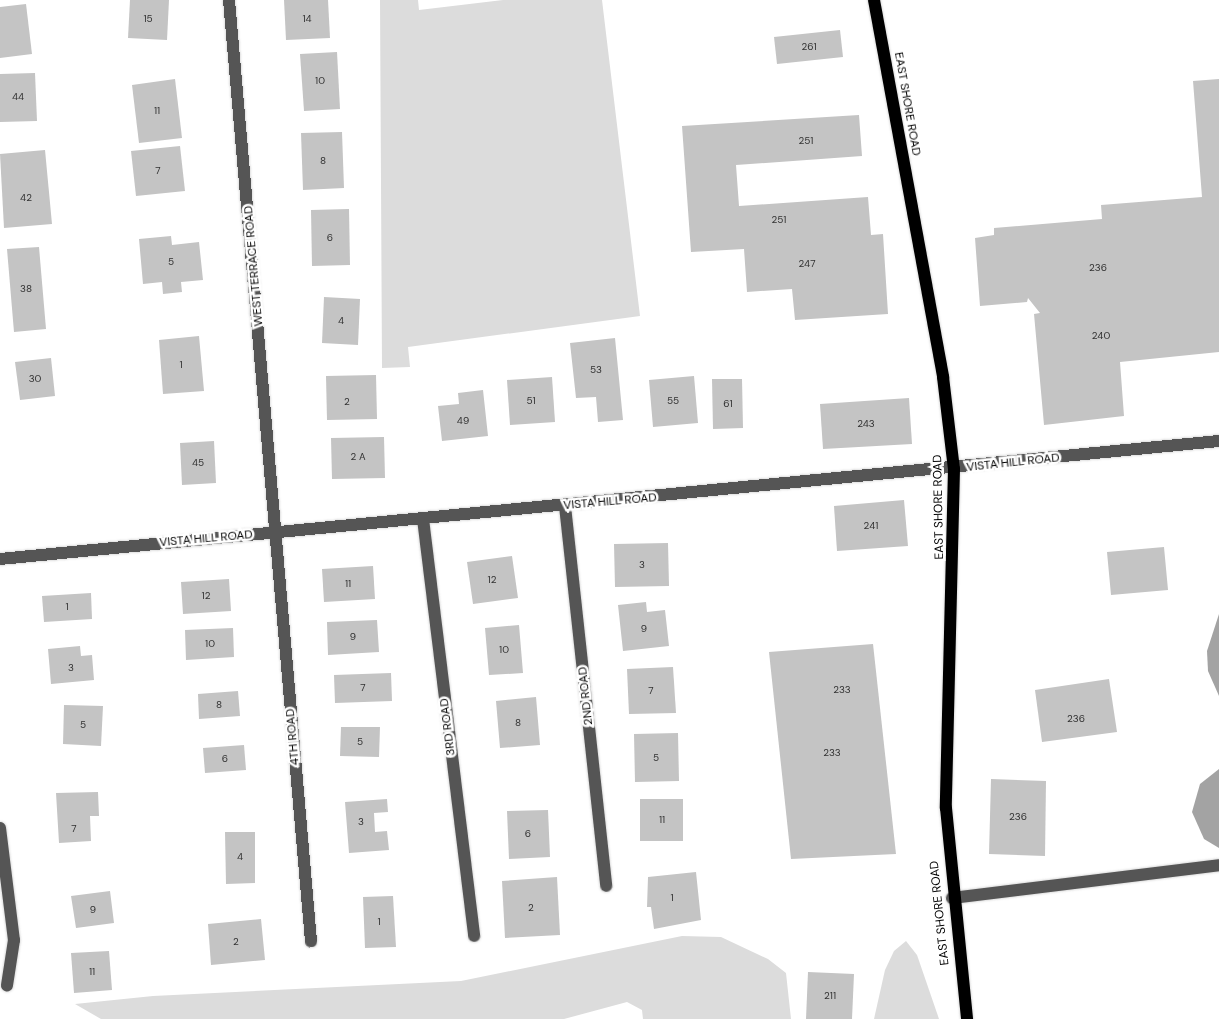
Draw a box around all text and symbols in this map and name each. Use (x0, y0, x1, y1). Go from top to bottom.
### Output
house number: 15 (143, 13, 153, 25)
house number: 14 (302, 13, 312, 25)
house number: 261 (801, 41, 817, 53)
street label: EAST SHORE ROAD (891, 51, 923, 157)
house number: 10 (315, 75, 325, 87)
house number: 44 (12, 91, 24, 103)
house number: 11 (154, 105, 160, 117)
house number: 251 (799, 135, 813, 147)
house number: 8 (320, 155, 326, 167)
house number: 7 (155, 165, 161, 177)
house number: 42 (20, 192, 32, 204)
street label: WEST TERRACE ROAD (242, 205, 266, 327)
house number: 251 (772, 214, 786, 226)
house number: 6 (327, 232, 333, 244)
house number: 5 (168, 256, 174, 268)
house number: 247 (799, 258, 815, 270)
house number: 236 (1089, 262, 1107, 274)
house number: 38 (20, 283, 32, 295)
house number: 4 (338, 315, 344, 327)
house number: 240 (1092, 330, 1110, 342)
house number: 1 (179, 359, 183, 371)
house number: 53 (590, 364, 602, 376)
house number: 30 (29, 373, 41, 385)
house number: 51 (526, 395, 536, 407)
house number: 55 (667, 395, 679, 407)
house number: 2 (344, 396, 350, 408)
house number: 61 (723, 398, 733, 410)
house number: 49 (457, 415, 469, 427)
house number: 243 (857, 418, 875, 430)
house number: 2 A (350, 451, 366, 463)
street label: VISTA HILL ROAD (966, 451, 1060, 475)
street label: EAST SHORE ROAD (931, 454, 947, 560)
house number: 45 (192, 457, 204, 469)
street label: VISTA HILL ROAD (563, 491, 657, 513)
house number: 241 (864, 520, 878, 532)
street label: VISTA HILL ROAD (159, 528, 253, 550)
house number: 3 (639, 559, 645, 571)
house number: 12 (488, 574, 496, 586)
house number: 11 (345, 578, 351, 590)
house number: 12 (202, 590, 210, 602)
house number: 1 (65, 601, 69, 613)
house number: 9 (641, 623, 647, 635)
house number: 9 (350, 631, 356, 643)
house number: 10 (205, 638, 215, 650)
house number: 10 (499, 644, 509, 656)
house number: 3 (68, 662, 74, 674)
street label: 2ND ROAD (576, 666, 596, 726)
house number: 7 (360, 682, 366, 694)
house number: 233 (833, 684, 851, 696)
house number: 7 (648, 685, 654, 697)
street label: 3RD ROAD (437, 697, 459, 757)
house number: 8 (216, 699, 222, 711)
street label: 4TH ROAD (283, 708, 303, 766)
house number: 236 (1067, 713, 1085, 725)
house number: 8 (515, 717, 521, 729)
house number: 5 (80, 719, 86, 731)
house number: 5 (357, 736, 363, 748)
house number: 233 (823, 747, 841, 759)
house number: 5 (653, 752, 659, 764)
house number: 6 (222, 753, 228, 765)
house number: 236 (1009, 811, 1027, 823)
house number: 11 (659, 814, 665, 826)
house number: 3 (358, 816, 364, 828)
house number: 7 (71, 823, 77, 835)
house number: 6 (525, 828, 531, 840)
house number: 4 (237, 851, 243, 863)
street label: EAST SHORE ROAD (927, 860, 953, 966)
house number: 1 (670, 892, 674, 904)
house number: 2 (528, 902, 534, 914)
house number: 9 (90, 904, 96, 916)
house number: 1 (377, 916, 381, 928)
house number: 2 (233, 936, 239, 948)
house number: 11 (89, 966, 95, 978)
house number: 211 (824, 990, 836, 1002)

